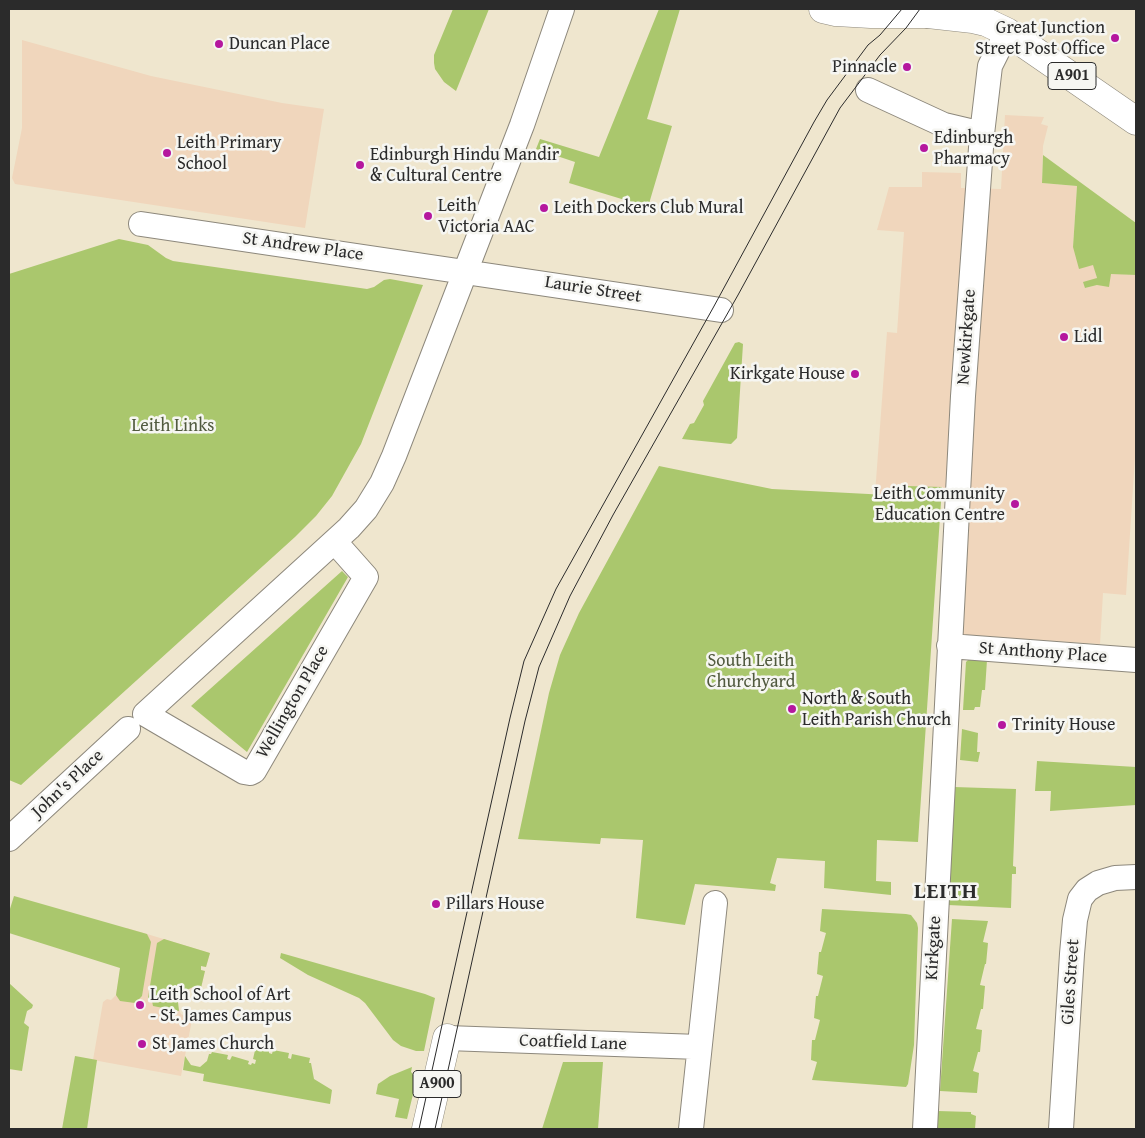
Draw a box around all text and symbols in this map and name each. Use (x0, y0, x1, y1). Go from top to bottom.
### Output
place label: Great Junction Street Post Office (975, 17, 1105, 59)
marker: Great Junction Street Post Office (1109, 32, 1121, 44)
place label: Duncan Place (229, 33, 330, 55)
marker: Duncan Place (213, 38, 225, 50)
place label: Pinnacle (832, 56, 897, 78)
marker: Pinnacle (901, 61, 913, 73)
road number: A901 (1048, 62, 1096, 90)
place label: Edinburgh Pharmacy (934, 127, 1013, 170)
place label: Leith Primary School (177, 132, 281, 174)
marker: Edinburgh Pharmacy (918, 142, 930, 154)
place label: Edinburgh Hindu Mandir & Cultural Centre (370, 144, 559, 186)
marker: Leith Primary School (161, 147, 173, 159)
marker: Edinburgh Hindu Mandir & Cultural Centre (354, 159, 366, 171)
place label: Leith Victoria AAC (438, 195, 535, 238)
place label: Leith Dockers Club Mural (554, 197, 743, 219)
marker: Leith Dockers Club Mural (538, 202, 550, 214)
marker: Leith Victoria AAC (422, 210, 434, 222)
street label: St Andrew Place (241, 228, 365, 266)
street label: Laurie Street (543, 272, 643, 308)
street label: Newkirkgate (953, 288, 981, 386)
place label: Lidl (1074, 326, 1102, 348)
marker: Lidl (1058, 331, 1070, 343)
place label: Kirkgate House (730, 363, 845, 385)
marker: Kirkgate House (849, 368, 861, 380)
park label: Leith Links (132, 415, 214, 437)
place label: Leith Community Education Centre (874, 483, 1005, 526)
marker: Leith Community Education Centre (1009, 498, 1021, 510)
street label: St Anthony Place (978, 638, 1108, 668)
street label: Wellington Place (252, 642, 334, 762)
park label: South Leith Churchyard (707, 650, 795, 692)
place label: North & South Leith Parish Church (802, 688, 951, 731)
marker: North & South Leith Parish Church (786, 703, 798, 715)
place label: Trinity House (1012, 714, 1115, 736)
marker: Trinity House (996, 719, 1008, 731)
street label: John's Place (28, 745, 108, 823)
district label: LEITH (913, 879, 979, 905)
place label: Pillars House (446, 893, 544, 915)
marker: Pillars House (430, 898, 442, 910)
street label: Kirkgate (922, 915, 946, 981)
street label: Giles Street (1057, 938, 1085, 1026)
place label: Leith School of Art - St. James Campus (150, 984, 292, 1026)
marker: Leith School of Art - St. James Campus (134, 999, 146, 1011)
street label: Coatfield Lane (519, 1030, 627, 1056)
place label: St James Church (152, 1033, 274, 1055)
marker: St James Church (136, 1038, 148, 1050)
road number: A900 (413, 1070, 461, 1098)

